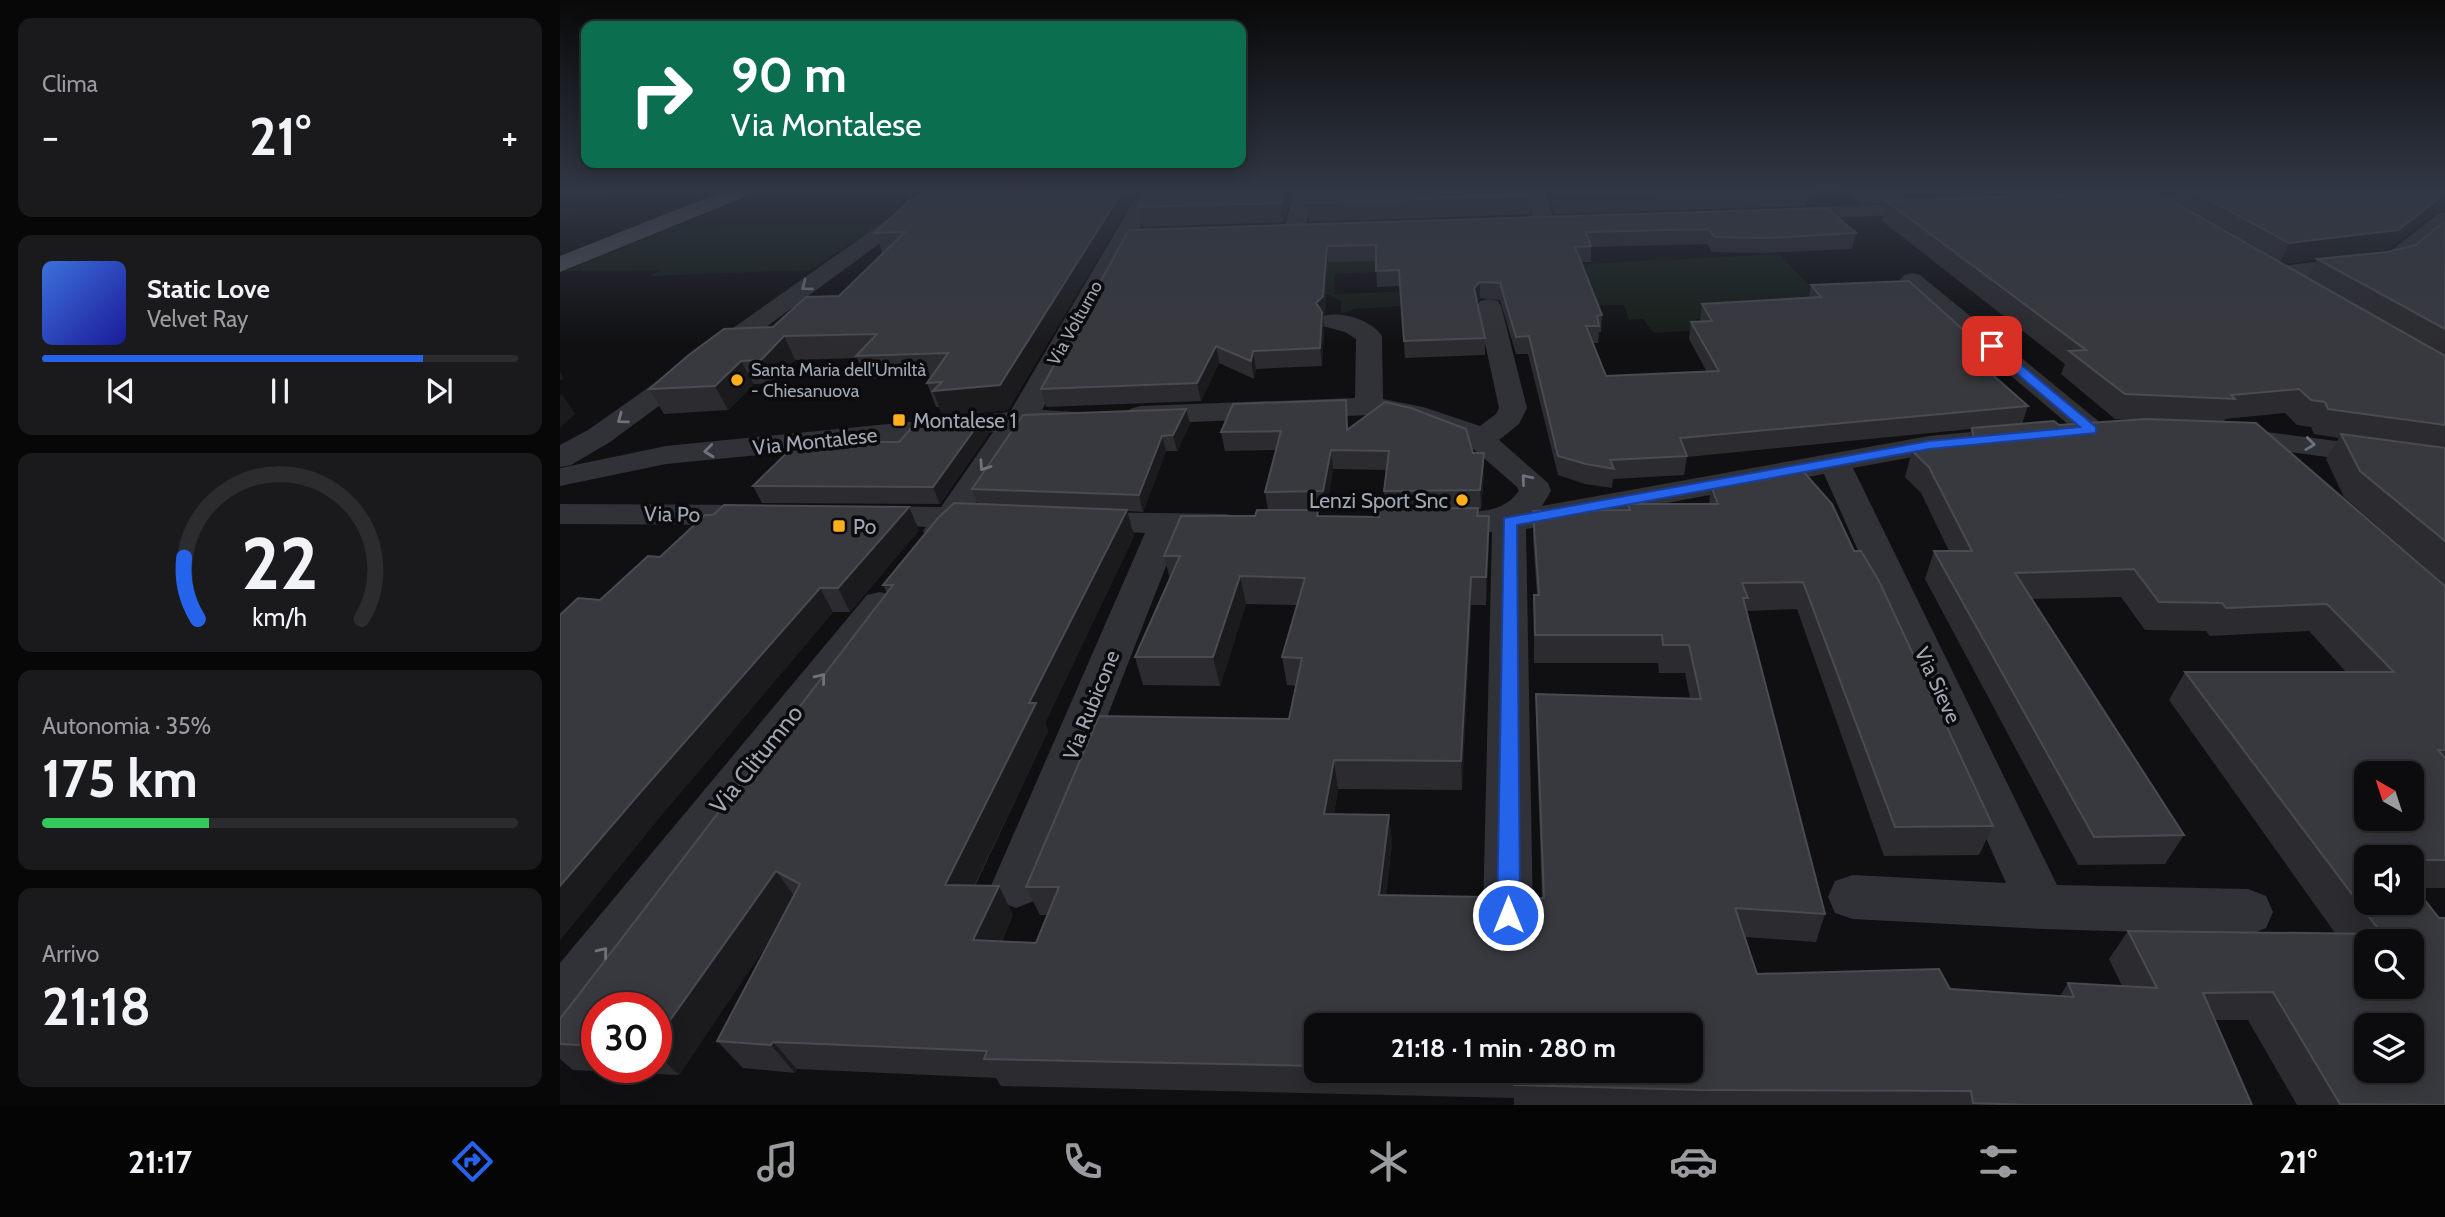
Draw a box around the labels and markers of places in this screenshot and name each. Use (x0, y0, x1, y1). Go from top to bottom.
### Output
pin (1962, 316, 2022, 376)
place label: Santa Maria dell'Umiltà - Chiesanuova (751, 359, 926, 402)
marker: Santa Maria dell'Umiltà - Chiesanuova (729, 372, 745, 388)
place label: Montalese 1 (913, 408, 1017, 433)
marker: Montalese 1 (891, 412, 907, 428)
place label: Lenzi Sport Snc (1309, 488, 1448, 513)
marker: Lenzi Sport Snc (1454, 492, 1470, 508)
place label: Po (853, 514, 876, 539)
marker: Po (831, 518, 847, 534)

